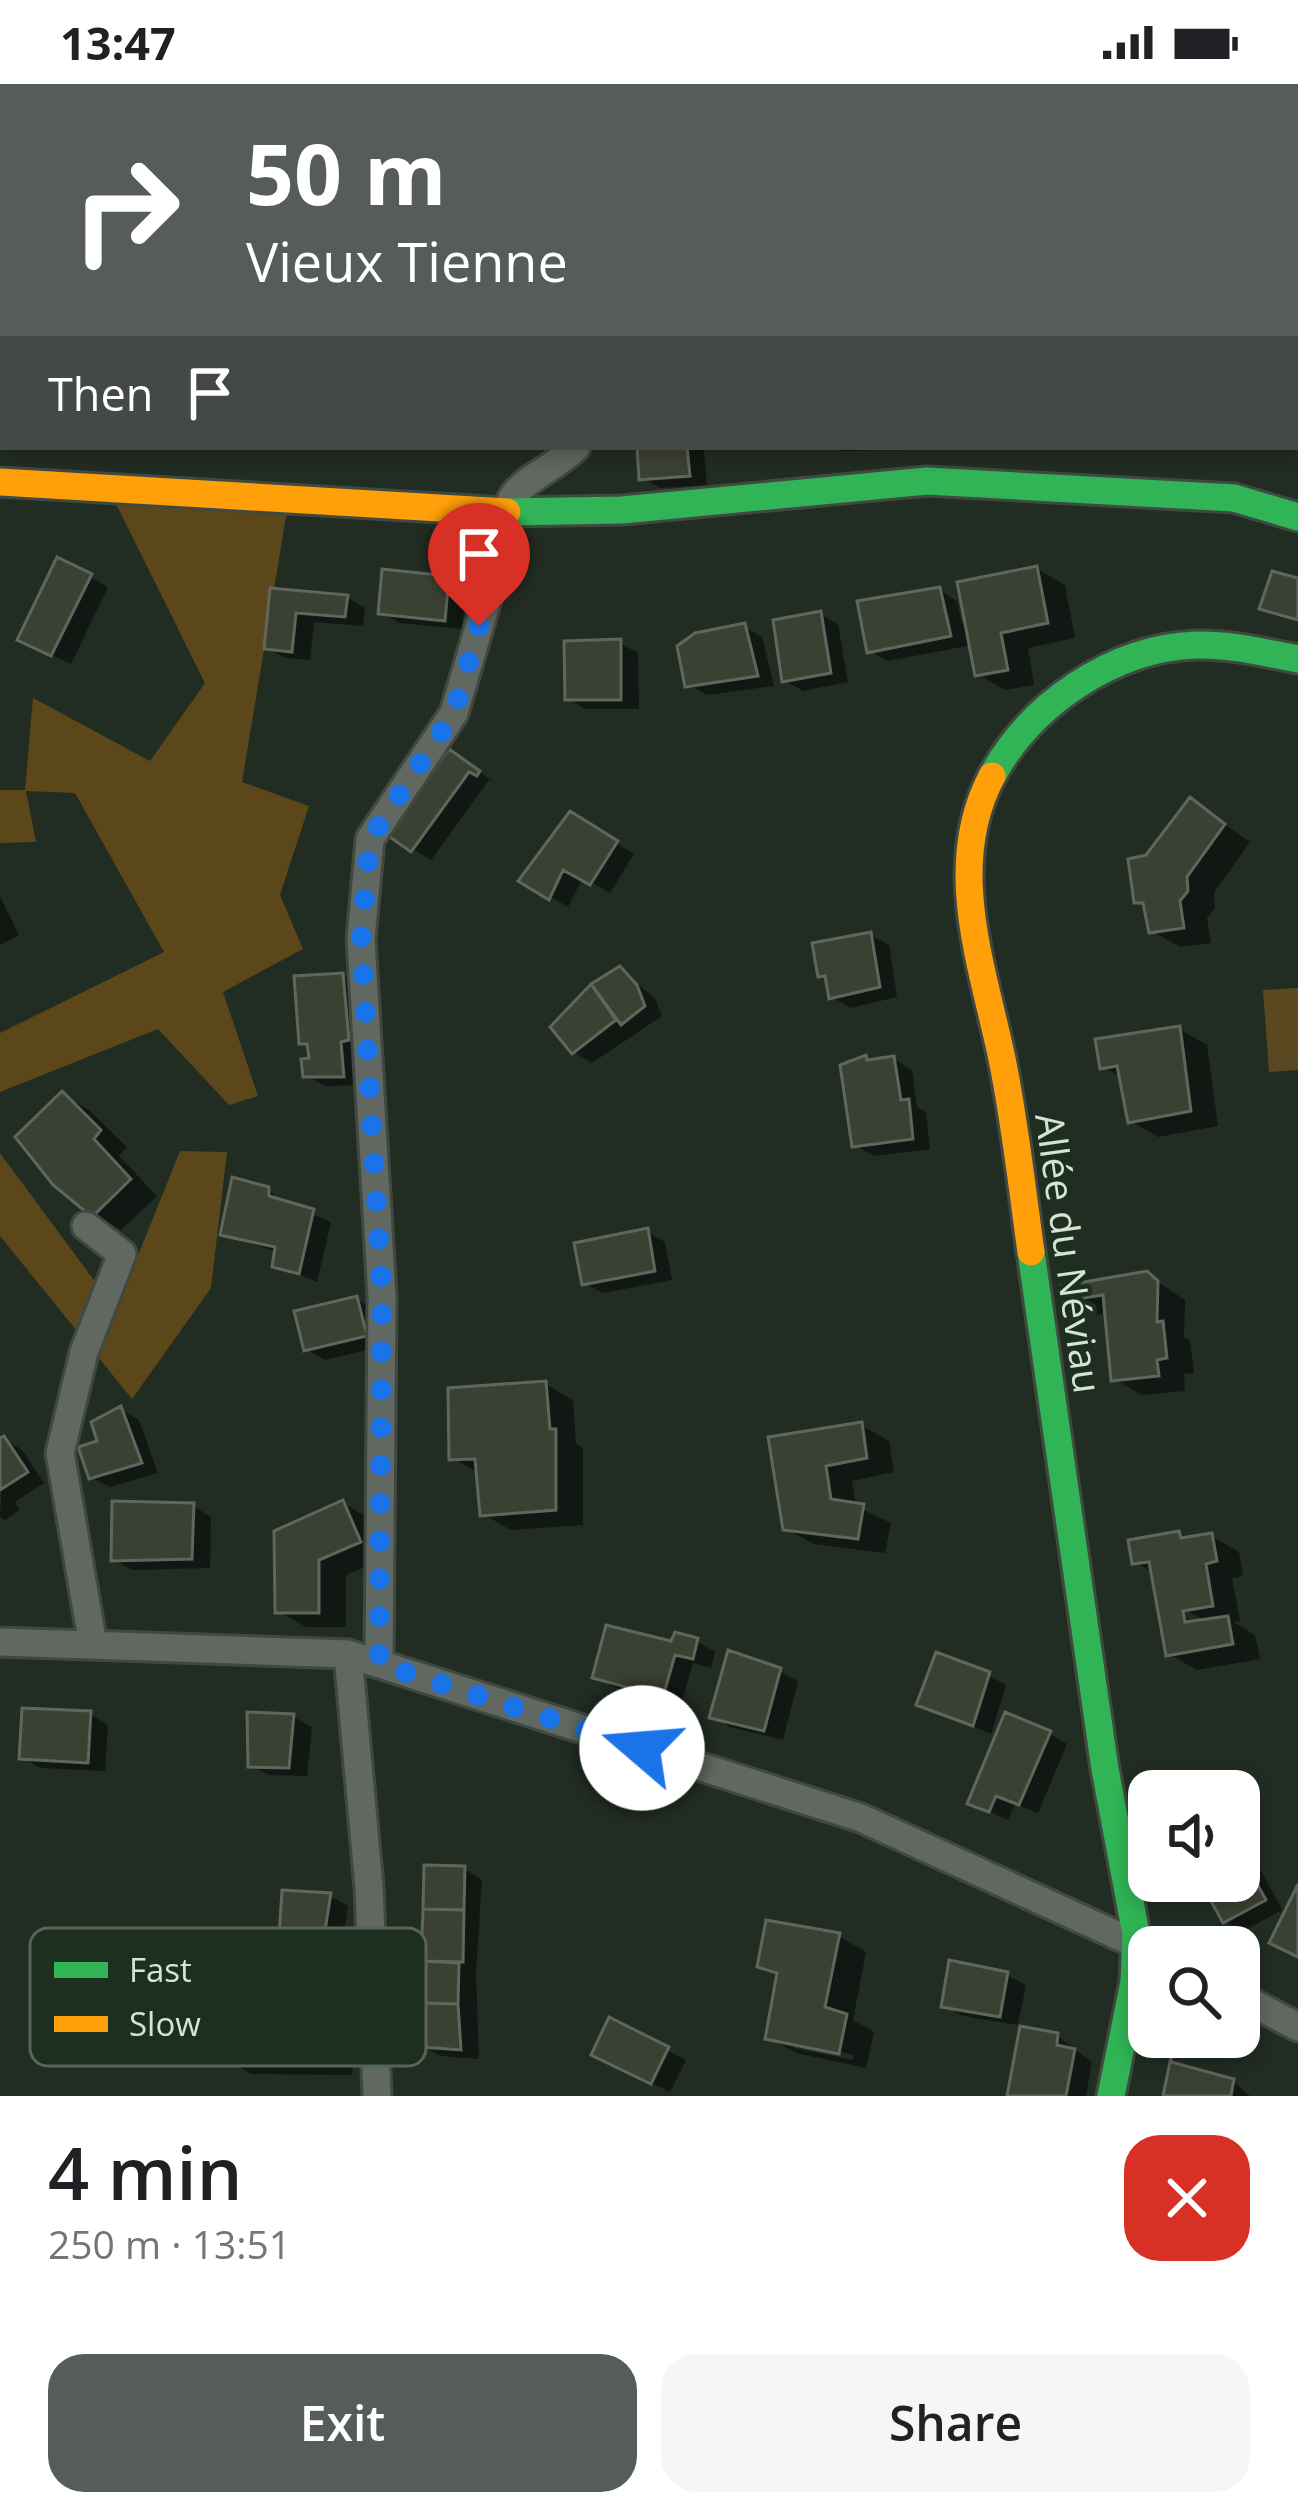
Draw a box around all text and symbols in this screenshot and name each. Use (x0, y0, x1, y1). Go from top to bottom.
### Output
text: 13:47 (60, 12, 176, 73)
text: 50 m (246, 115, 446, 230)
icon: right (48, 132, 204, 288)
text: Vieux Tienne (246, 224, 568, 298)
icon: arrive (177, 360, 243, 426)
text: Then (48, 363, 153, 424)
pin (428, 503, 530, 626)
icon: arrive (446, 521, 512, 587)
street label: Allée du Néviau (1024, 1109, 1116, 1397)
position arrow (579, 1685, 705, 1811)
map controls (1128, 1770, 1260, 2058)
button: sound (1128, 1770, 1260, 1902)
button: search (1128, 1926, 1260, 2058)
legend (30, 1928, 426, 2066)
text: Fast (129, 1947, 192, 1992)
text: Slow (129, 2001, 201, 2046)
text: 4 min (48, 2123, 242, 2221)
button: close (1124, 2135, 1250, 2261)
text: 250 m · 13:51 (48, 2217, 291, 2270)
button: Exit (48, 2354, 637, 2492)
button: Share (661, 2354, 1250, 2492)

